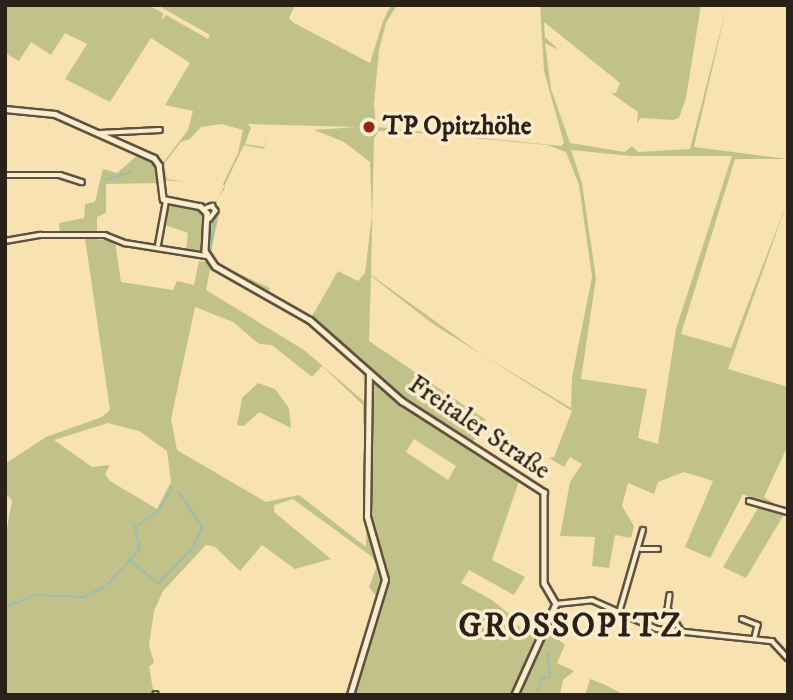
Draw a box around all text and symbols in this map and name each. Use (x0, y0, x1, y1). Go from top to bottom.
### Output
place label: TP Opitzhöhe (383, 111, 531, 143)
marker: TP Opitzhöhe (361, 119, 377, 135)
street label: Freitaler Straße (402, 369, 556, 487)
district label: GROSSOPITZ (460, 607, 682, 647)

